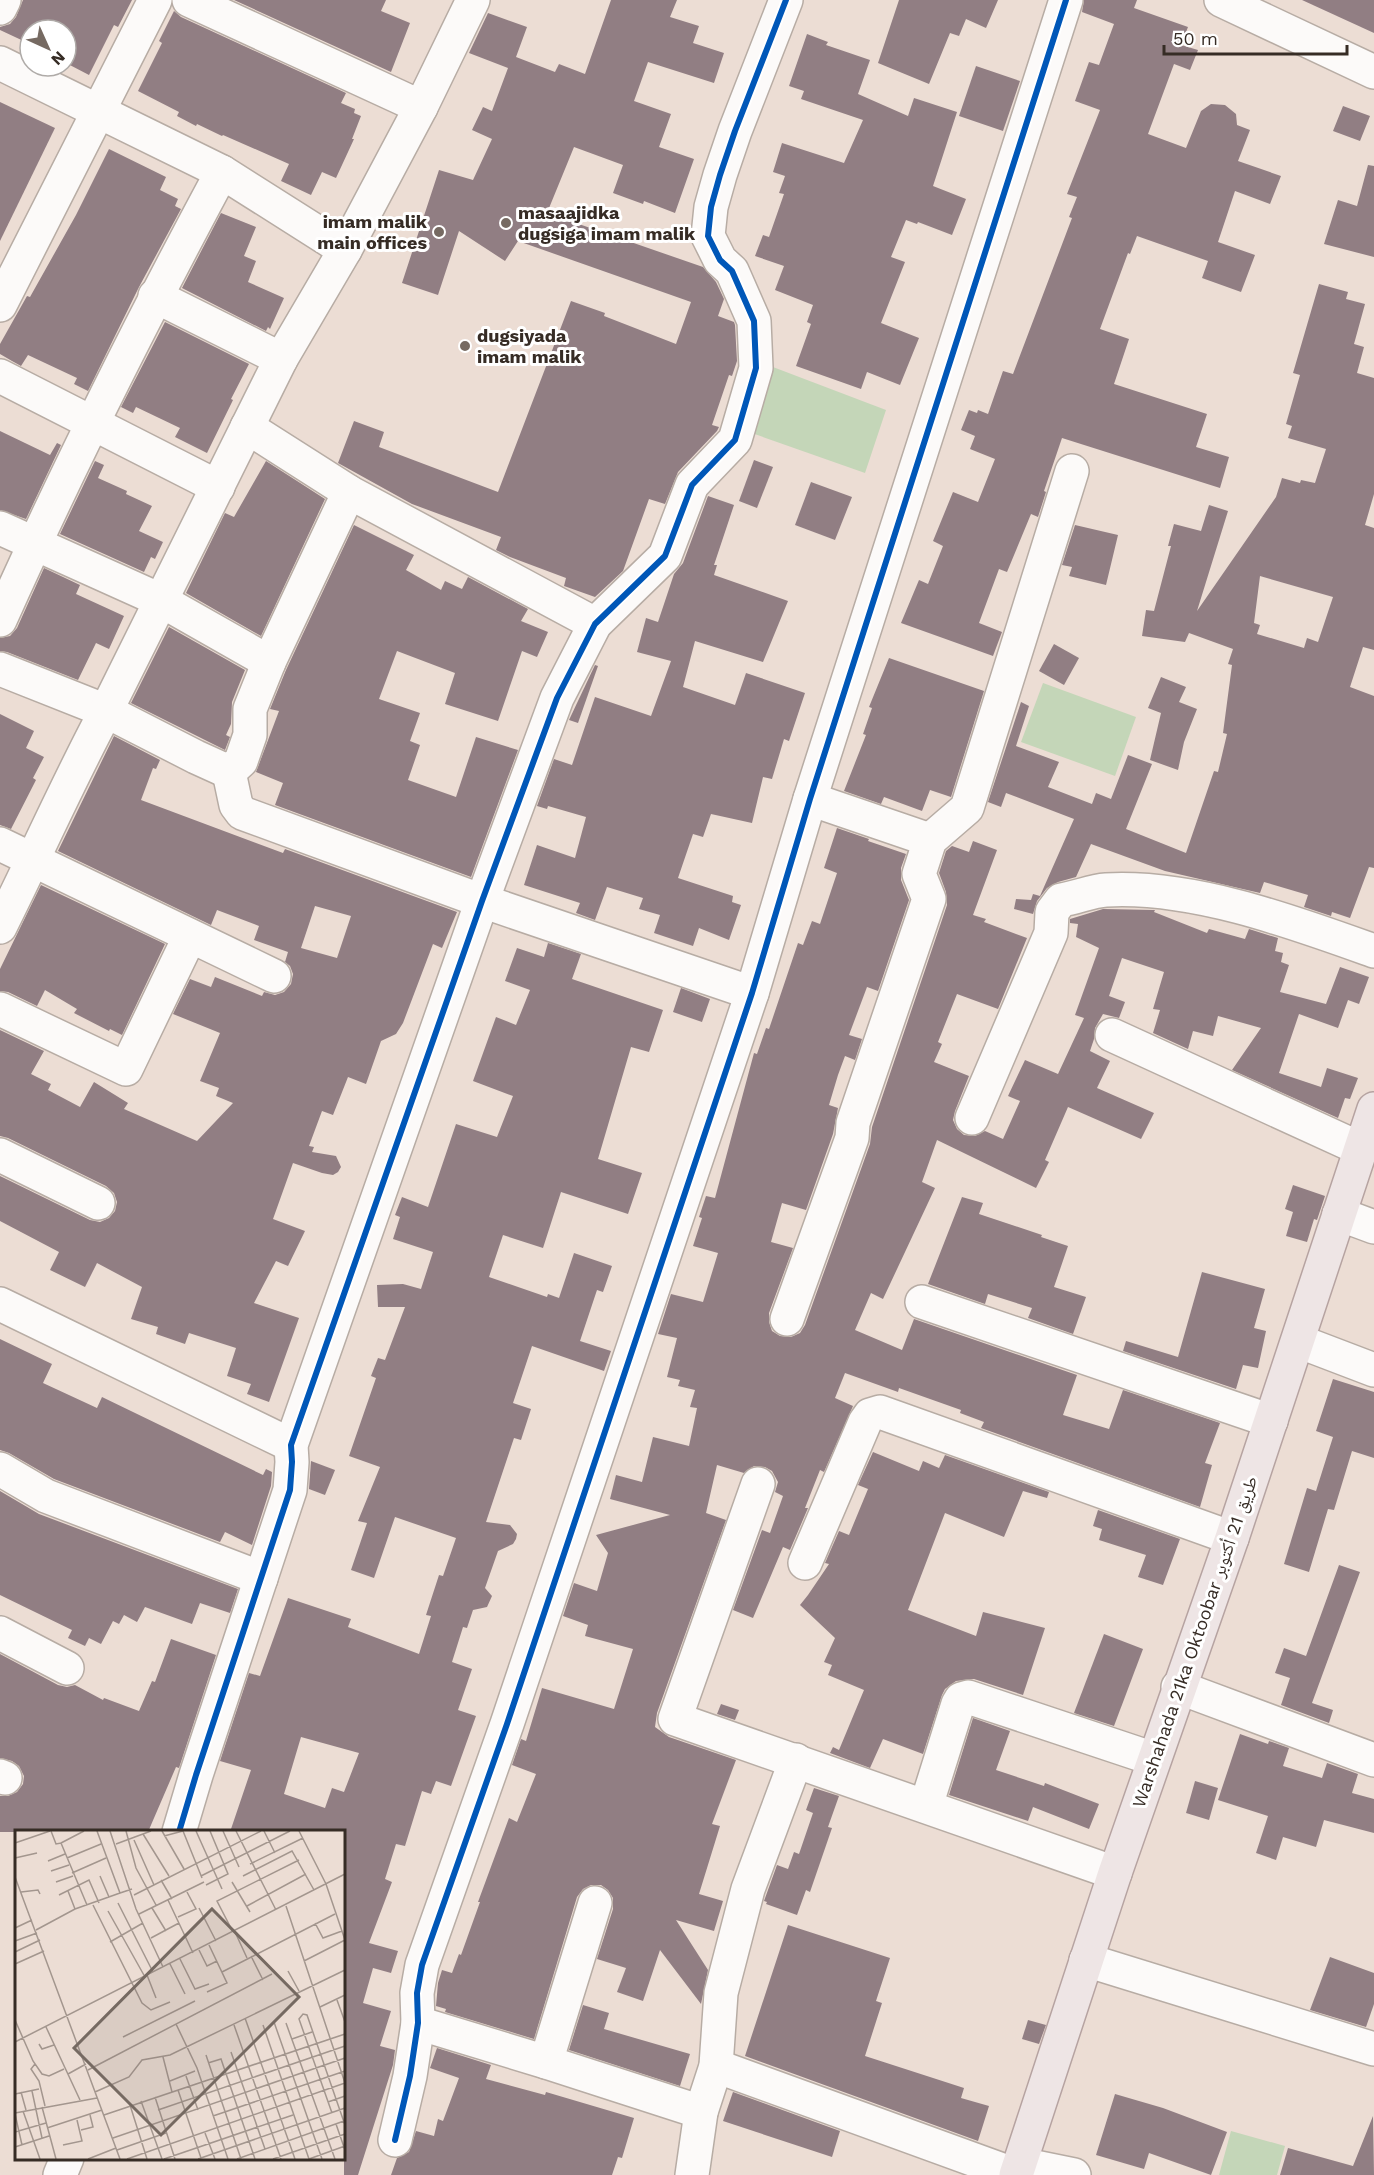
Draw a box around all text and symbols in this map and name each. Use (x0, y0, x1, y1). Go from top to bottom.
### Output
north arrow (18, 18, 78, 78)
scale bar (1164, 18, 1347, 56)
text: 50 m (1173, 28, 1218, 49)
text: N (47, 47, 69, 69)
place label: masaajidka dugsiga imam malik (518, 202, 696, 244)
place label: imam malik main offices (317, 211, 428, 253)
marker: masaajidka dugsiga imam malik (499, 216, 513, 230)
marker: imam malik main offices (432, 225, 446, 239)
place label: dugsiyada imam malik (477, 325, 582, 367)
marker: dugsiyada imam malik (458, 339, 472, 353)
street label: Warshahada 21ka Oktoobar طريق 21 أكتوبر (1128, 1473, 1262, 1811)
inset map (15, 1830, 345, 2160)

